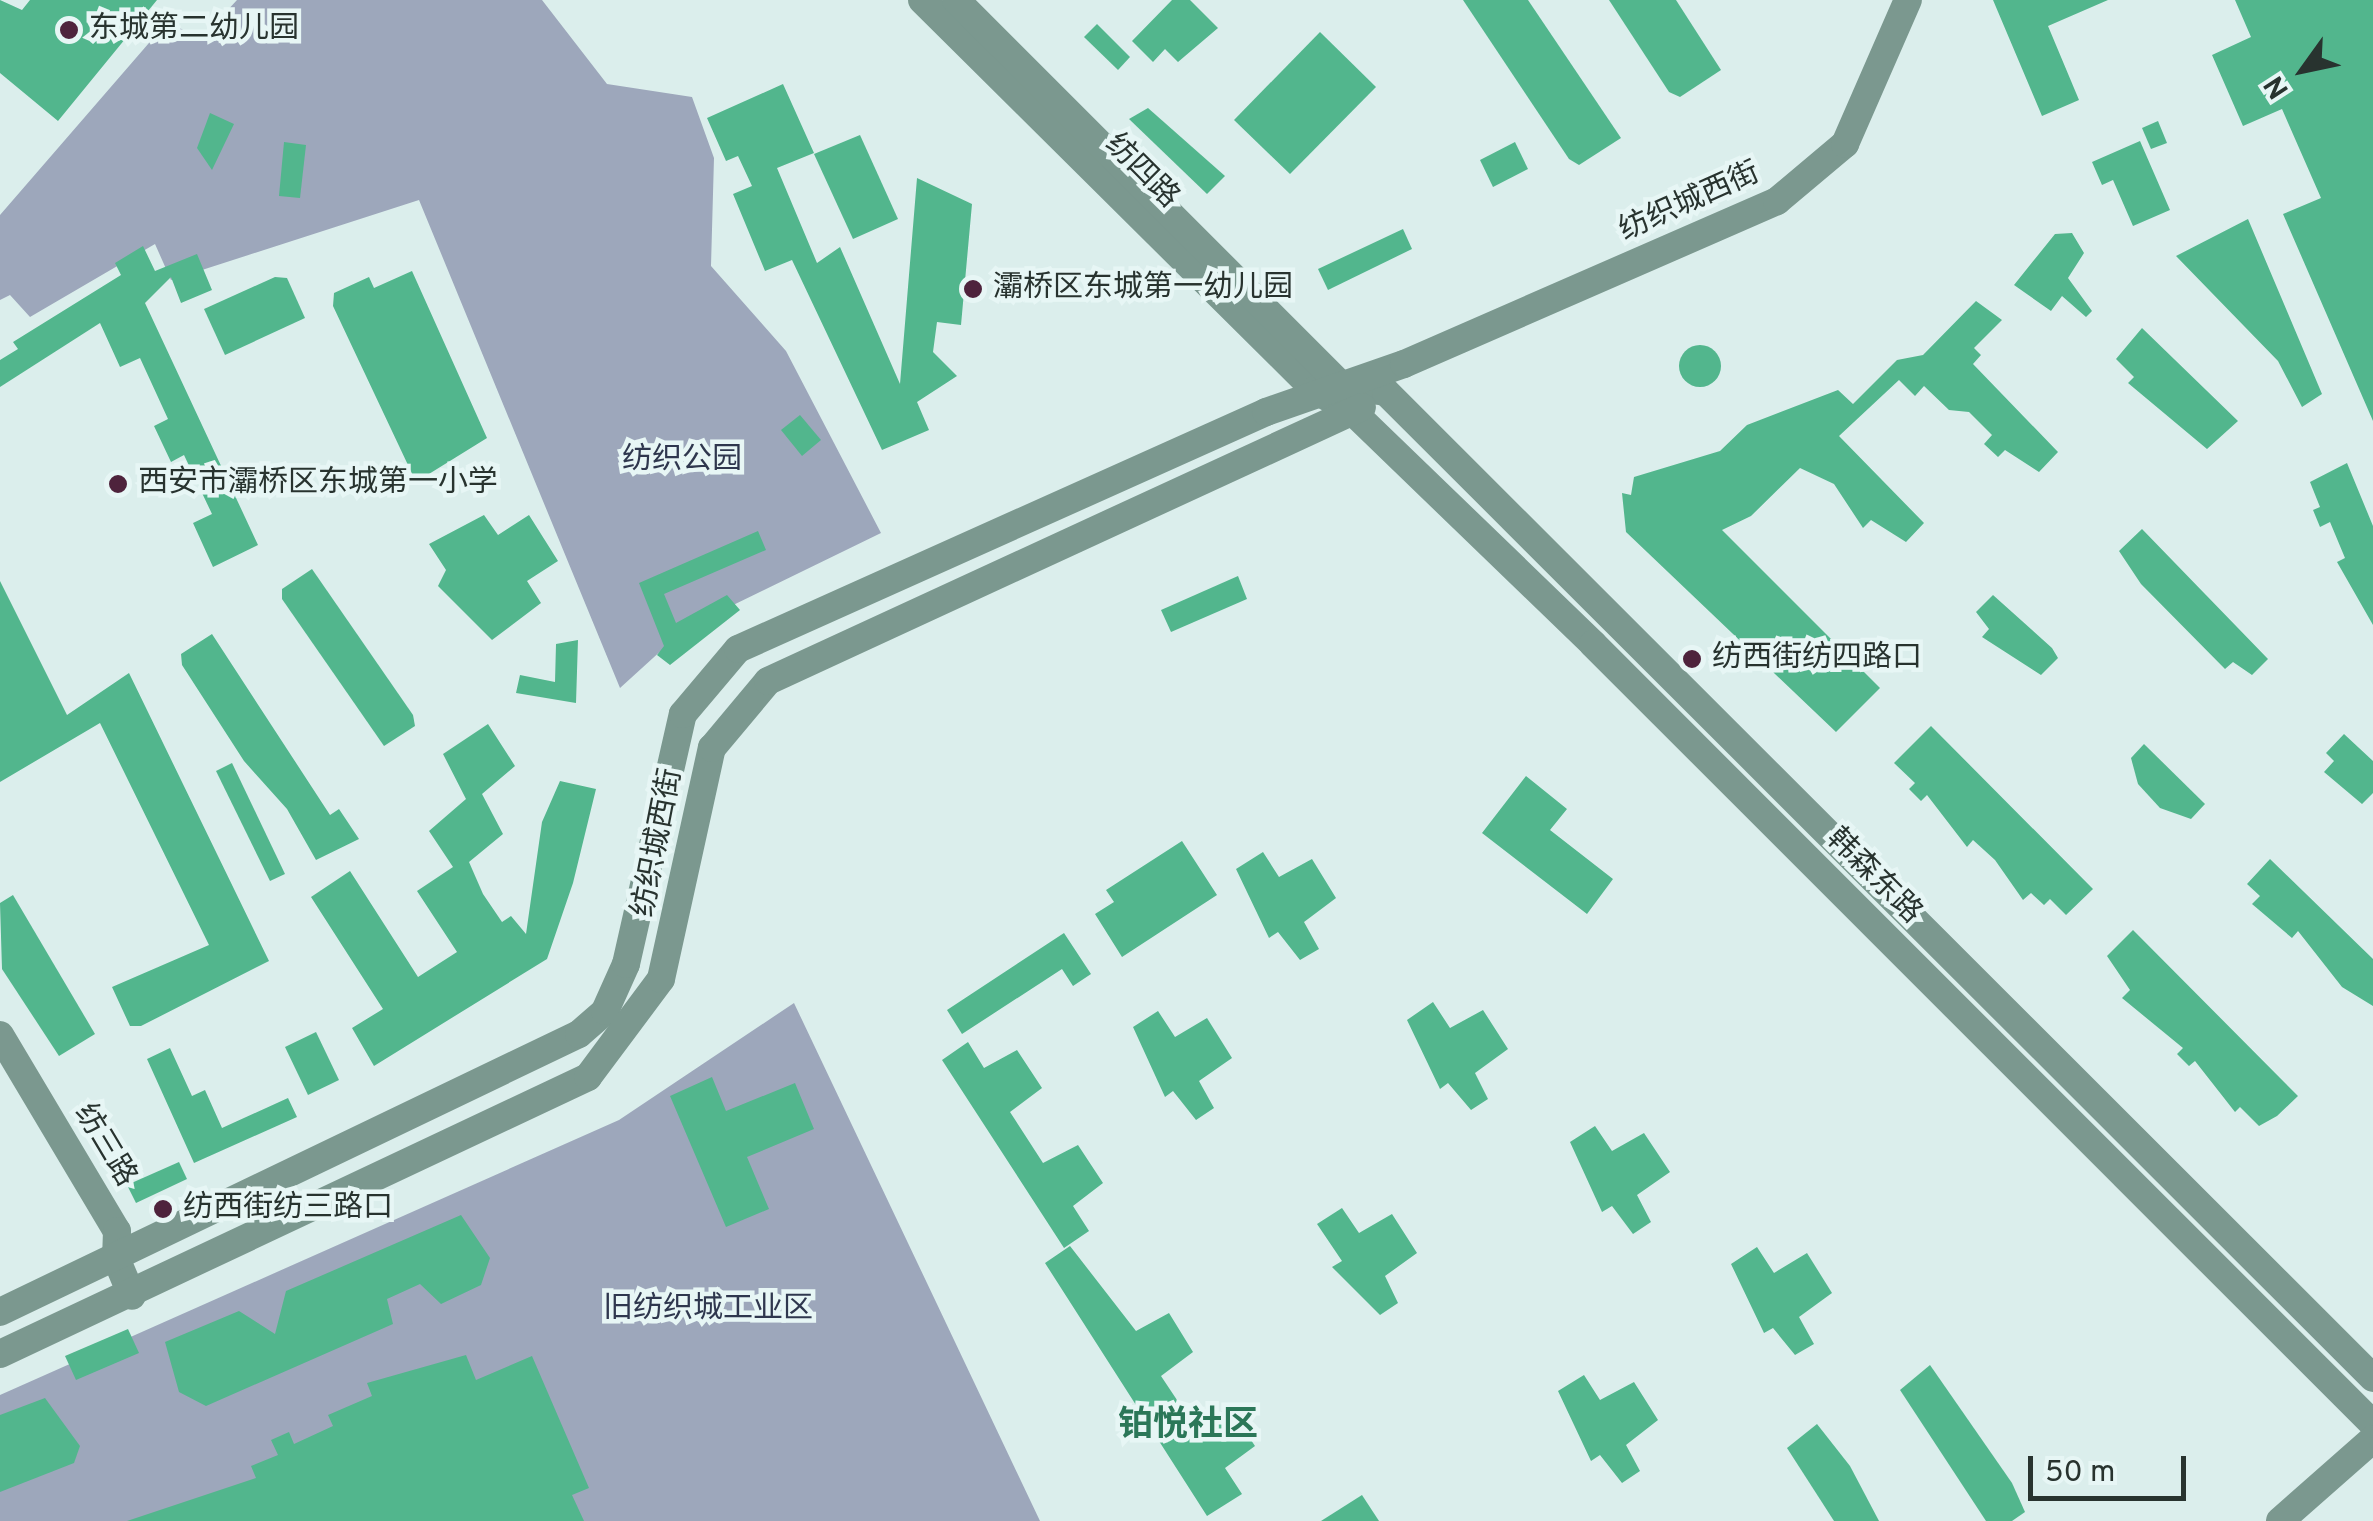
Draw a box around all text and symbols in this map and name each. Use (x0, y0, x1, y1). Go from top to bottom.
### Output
place label: 东城第二幼儿园 (89, 12, 299, 48)
marker: 东城第二幼儿园 (58, 19, 80, 41)
north arrow (2253, 20, 2353, 120)
text: N (2257, 68, 2298, 105)
street label: 纺四路 (1096, 127, 1186, 217)
street label: 纺织城西街 (1614, 156, 1766, 250)
place label: 灞桥区东城第一幼儿园 (993, 271, 1293, 307)
marker: 灞桥区东城第一幼儿园 (962, 278, 984, 300)
park label: 纺织公园 (622, 443, 742, 479)
place label: 西安市灞桥区东城第一小学 (138, 466, 498, 502)
marker: 西安市灞桥区东城第一小学 (107, 473, 129, 495)
place label: 纺西街纺四路口 (1712, 641, 1922, 677)
marker: 纺西街纺四路口 (1681, 648, 1703, 670)
street label: 纺织城西街 (627, 766, 691, 920)
street label: 韩森东路 (1818, 822, 1928, 932)
street label: 纺三路 (65, 1098, 143, 1194)
place label: 纺西街纺三路口 (183, 1191, 393, 1227)
marker: 纺西街纺三路口 (152, 1198, 174, 1220)
park label: 旧纺织城工业区 (603, 1292, 813, 1328)
district label: 铂悦社区 (1118, 1405, 1258, 1447)
scale bar (2033, 1436, 2190, 1498)
text: 50 m (2045, 1455, 2115, 1492)

